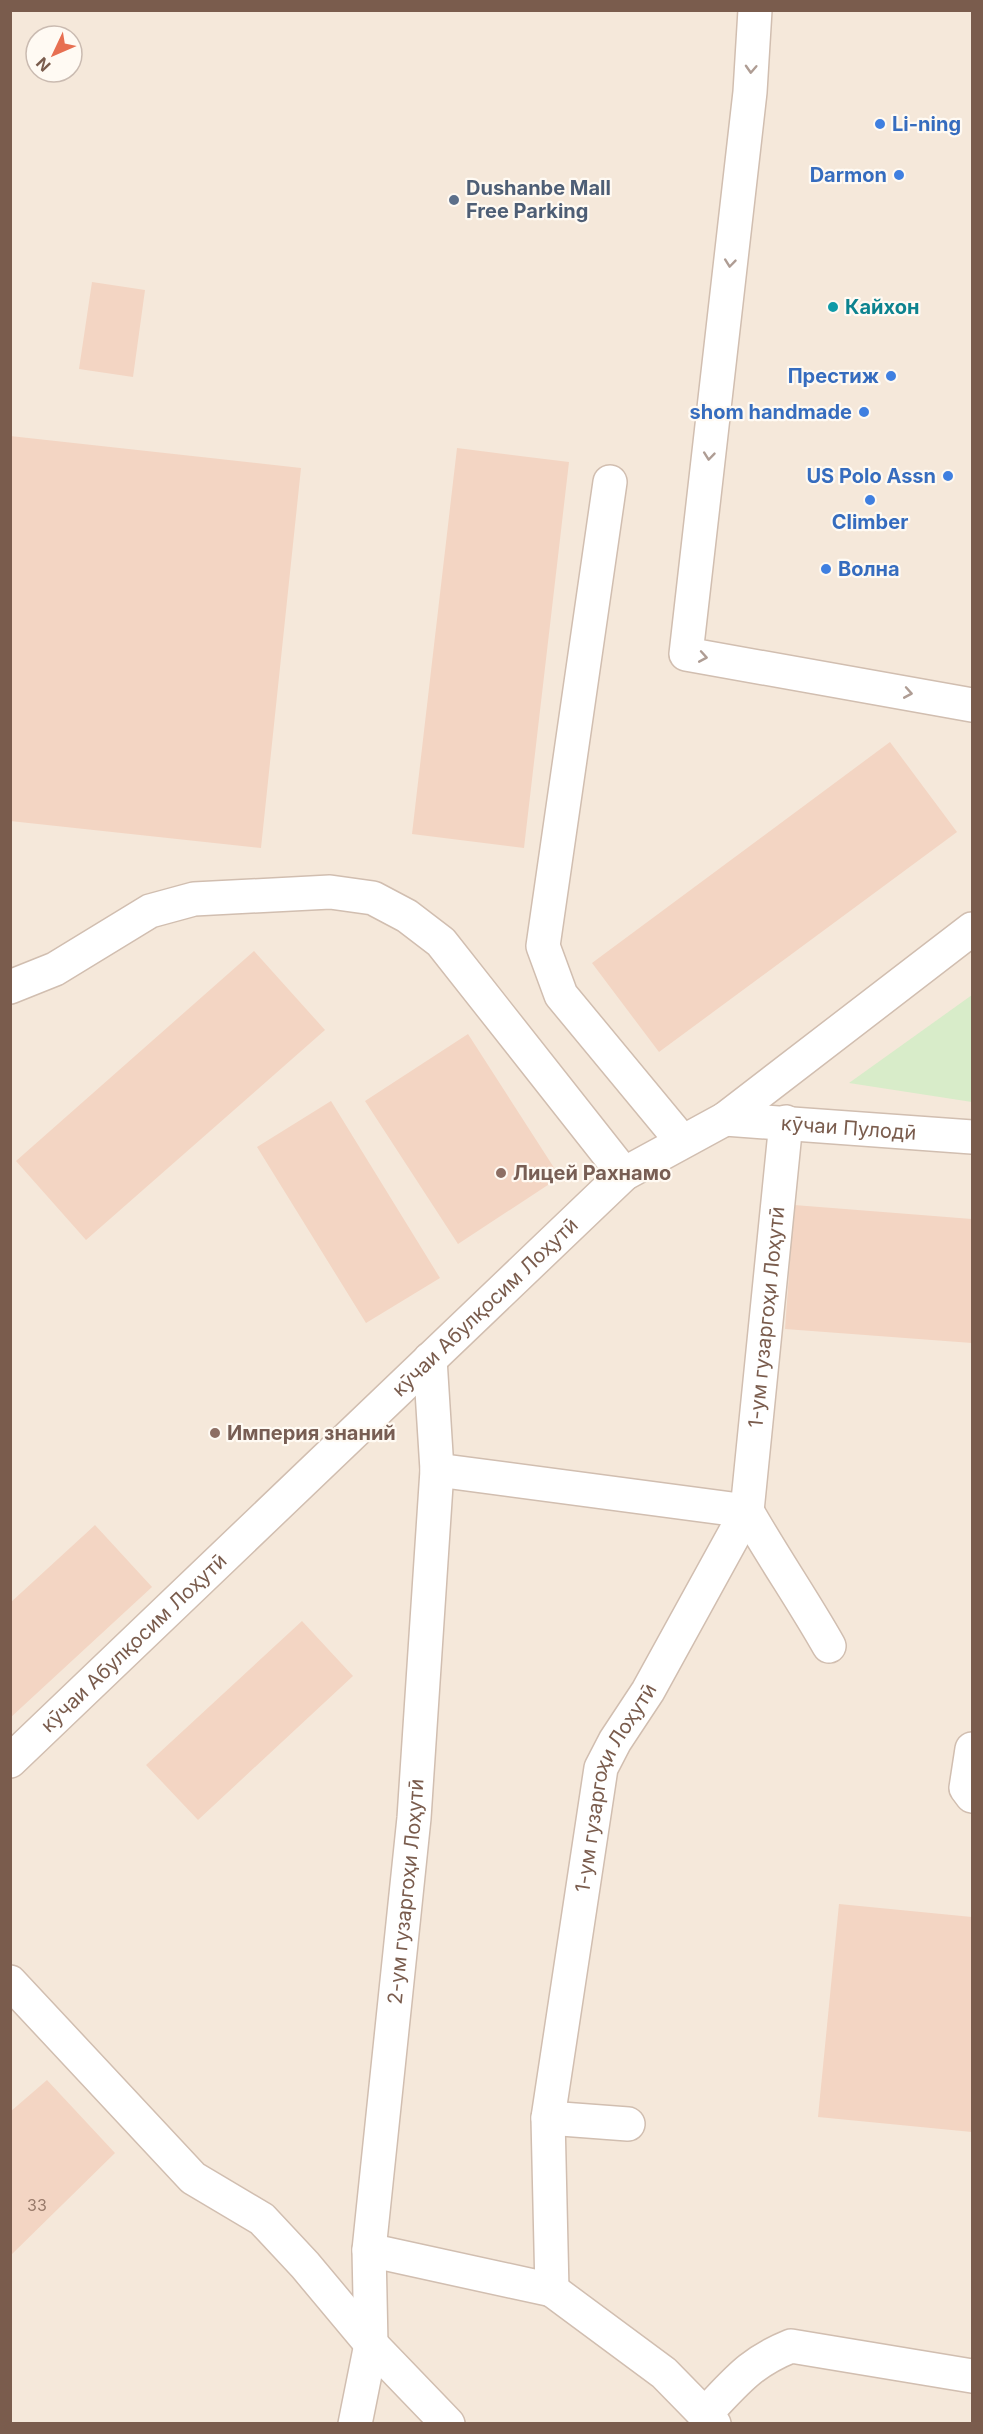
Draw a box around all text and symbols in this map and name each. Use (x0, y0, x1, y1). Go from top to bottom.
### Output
north arrow (24, 24, 84, 84)
text: N (32, 53, 55, 76)
one-way arrow (745, 64, 758, 73)
place label: Li-ning (892, 112, 961, 136)
marker: Li-ning (873, 117, 887, 131)
place label: Darmon (810, 163, 887, 187)
marker: Darmon (892, 168, 906, 182)
place label: Dushanbe Mall Free Parking (466, 176, 611, 223)
marker: Dushanbe Mall Free Parking (447, 193, 461, 207)
one-way arrow (724, 258, 737, 267)
place label: Кайхон (845, 295, 919, 319)
marker: Кайхон (826, 300, 840, 314)
place label: Престиж (788, 364, 879, 388)
marker: Престиж (884, 369, 898, 383)
place label: shom handmade (690, 400, 852, 424)
marker: shom handmade (857, 405, 871, 419)
one-way arrow (703, 452, 716, 461)
place label: US Polo Assn (806, 464, 936, 488)
marker: US Polo Assn (941, 469, 955, 483)
marker: Climber (863, 493, 877, 507)
place label: Climber (832, 510, 908, 534)
place label: Волна (838, 557, 900, 581)
marker: Волна (819, 562, 833, 576)
one-way arrow (698, 650, 708, 663)
one-way arrow (903, 686, 913, 699)
street label: кӯчаи Пулодӣ (780, 1111, 917, 1145)
place label: Лицей Рахнамо (513, 1161, 671, 1185)
marker: Лицей Рахнамо (494, 1166, 508, 1180)
street label: 1-ум гузаргоҳи Лоҳутӣ (743, 1205, 789, 1429)
street label: кӯчаи Абулқосим Лоҳутӣ (387, 1213, 583, 1401)
place label: Империя знаний (227, 1421, 396, 1445)
marker: Империя знаний (208, 1426, 222, 1440)
street label: кӯчаи Абулқосим Лоҳутӣ (36, 1549, 231, 1737)
street label: 1-ум гузаргоҳи Лоҳутӣ (570, 1679, 662, 1894)
street label: 2-ум гузаргоҳи Лоҳутӣ (383, 1778, 429, 2005)
house number: 33 (27, 2195, 47, 2215)

